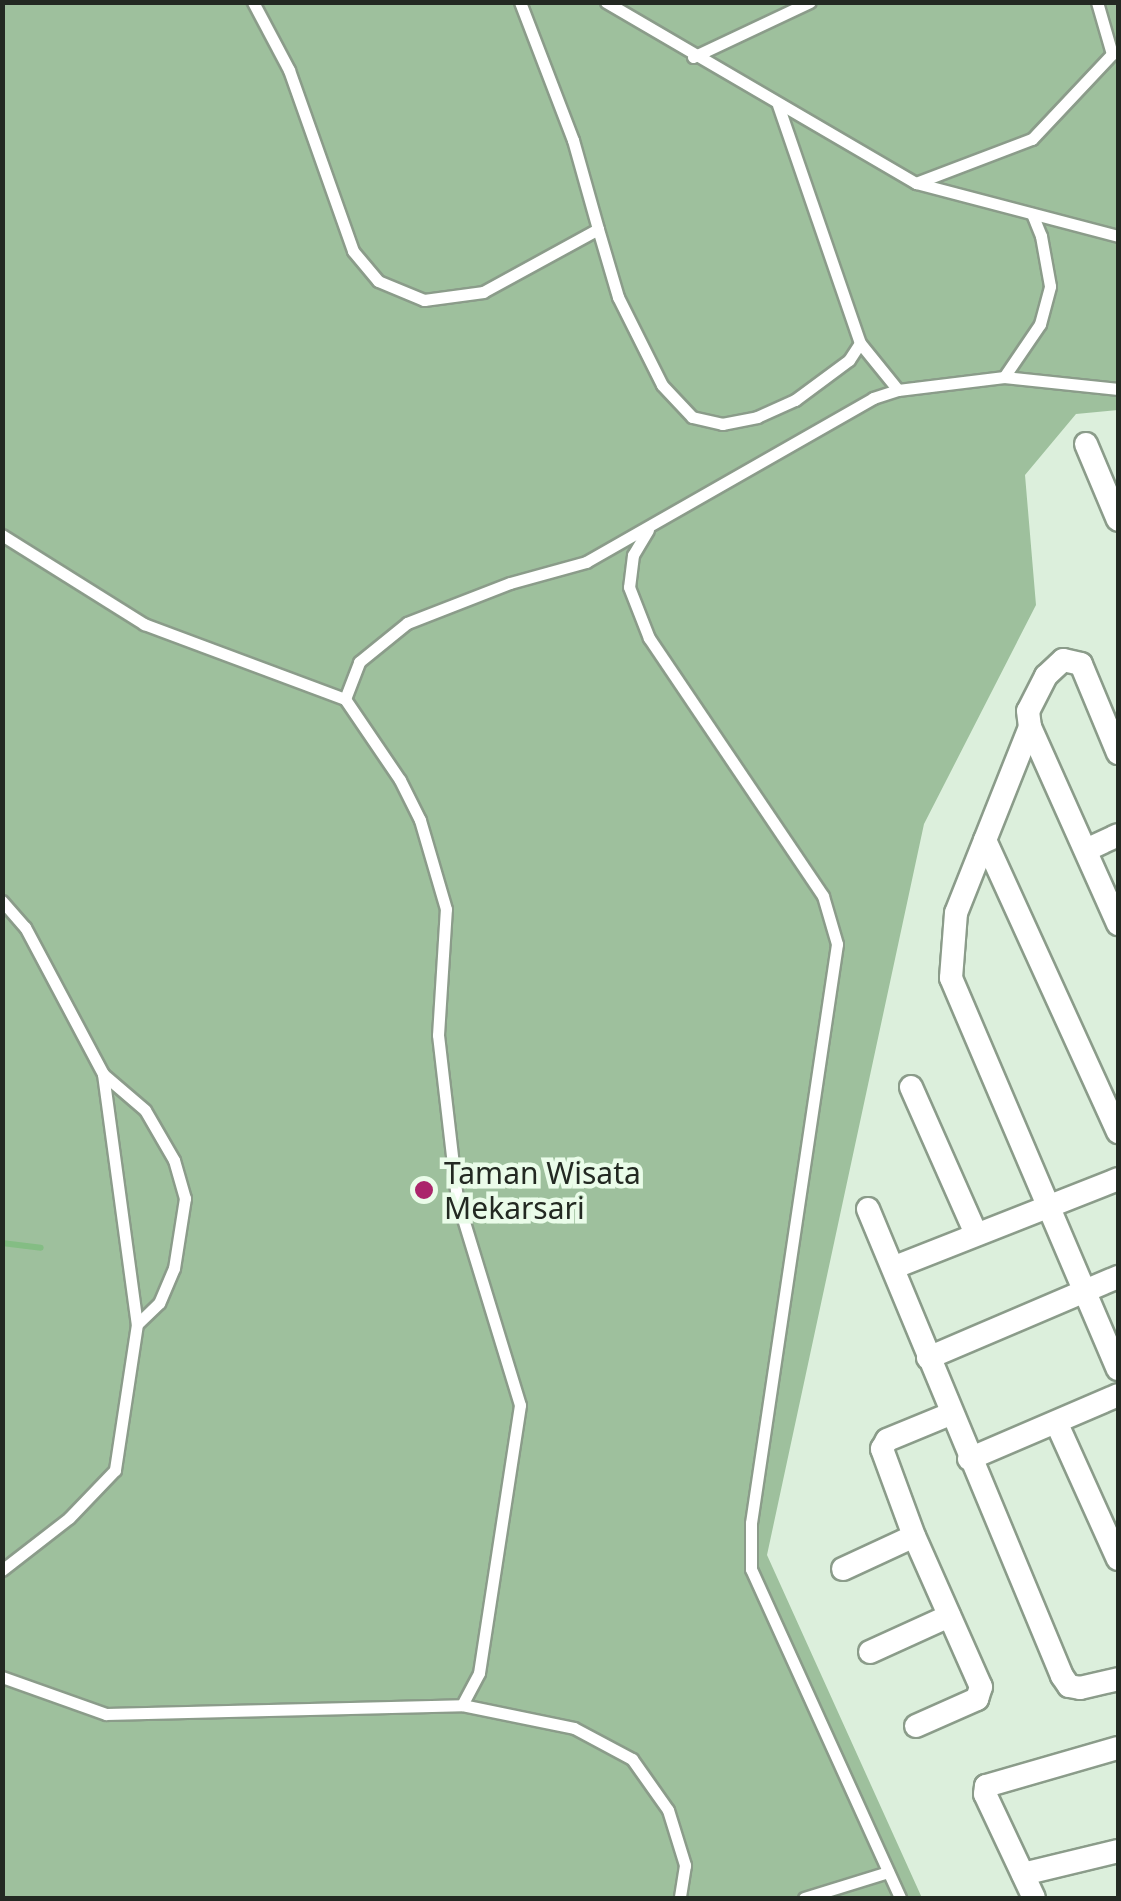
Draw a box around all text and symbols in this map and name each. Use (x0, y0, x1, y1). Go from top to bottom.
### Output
place label: Taman Wisata Mekarsari (444, 1155, 641, 1226)
marker: Taman Wisata Mekarsari (413, 1179, 435, 1201)

